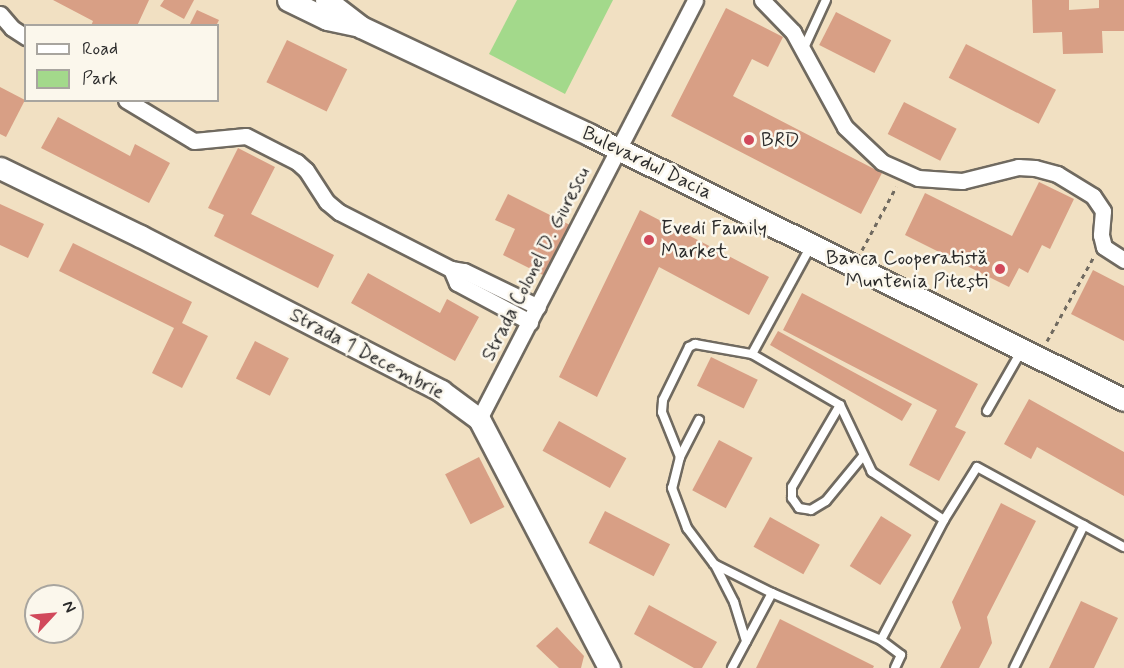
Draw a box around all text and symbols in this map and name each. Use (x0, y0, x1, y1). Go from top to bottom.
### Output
legend (24, 24, 219, 102)
text: Road (82, 37, 118, 61)
text: Park (82, 67, 118, 91)
street label: Bulevardul Dacia (577, 121, 717, 205)
place label: BRD (761, 128, 799, 152)
marker: BRD (742, 133, 756, 147)
street label: Strada Colonel D. Giurescu (474, 159, 598, 369)
place label: Evedi Family Market (661, 216, 768, 263)
marker: Evedi Family Market (642, 233, 656, 247)
place label: Banca Cooperatistă Muntenia Pitești (826, 246, 988, 293)
marker: Banca Cooperatistă Muntenia Pitești (993, 262, 1007, 276)
street label: Strada 1 Decembrie (285, 303, 449, 405)
north arrow (24, 584, 84, 644)
text: N (57, 597, 81, 616)

